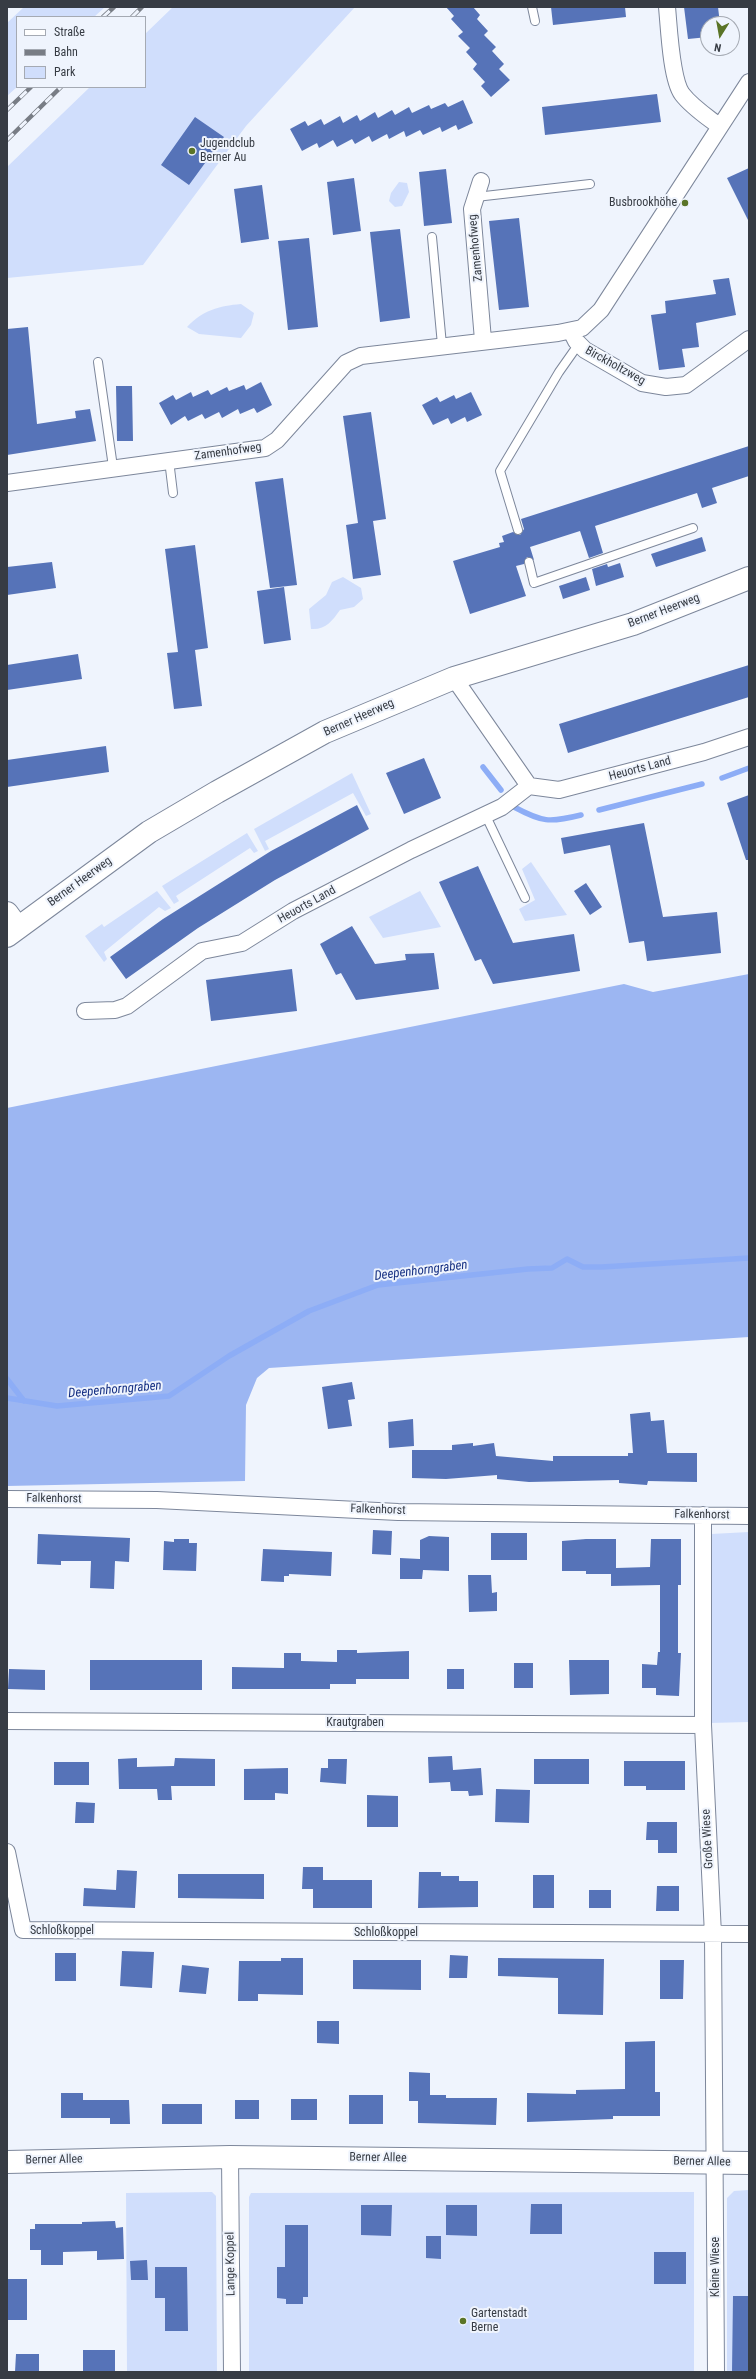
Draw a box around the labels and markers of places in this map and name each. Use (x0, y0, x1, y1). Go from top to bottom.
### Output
place label: Jugendclub Berner Au (200, 137, 255, 165)
marker: Jugendclub Berner Au (187, 146, 197, 156)
place label: Busbrookhöhe (609, 196, 677, 210)
marker: Busbrookhöhe (680, 198, 690, 208)
place label: Gartenstadt Berne (471, 2307, 527, 2335)
marker: Gartenstadt Berne (458, 2316, 468, 2326)

